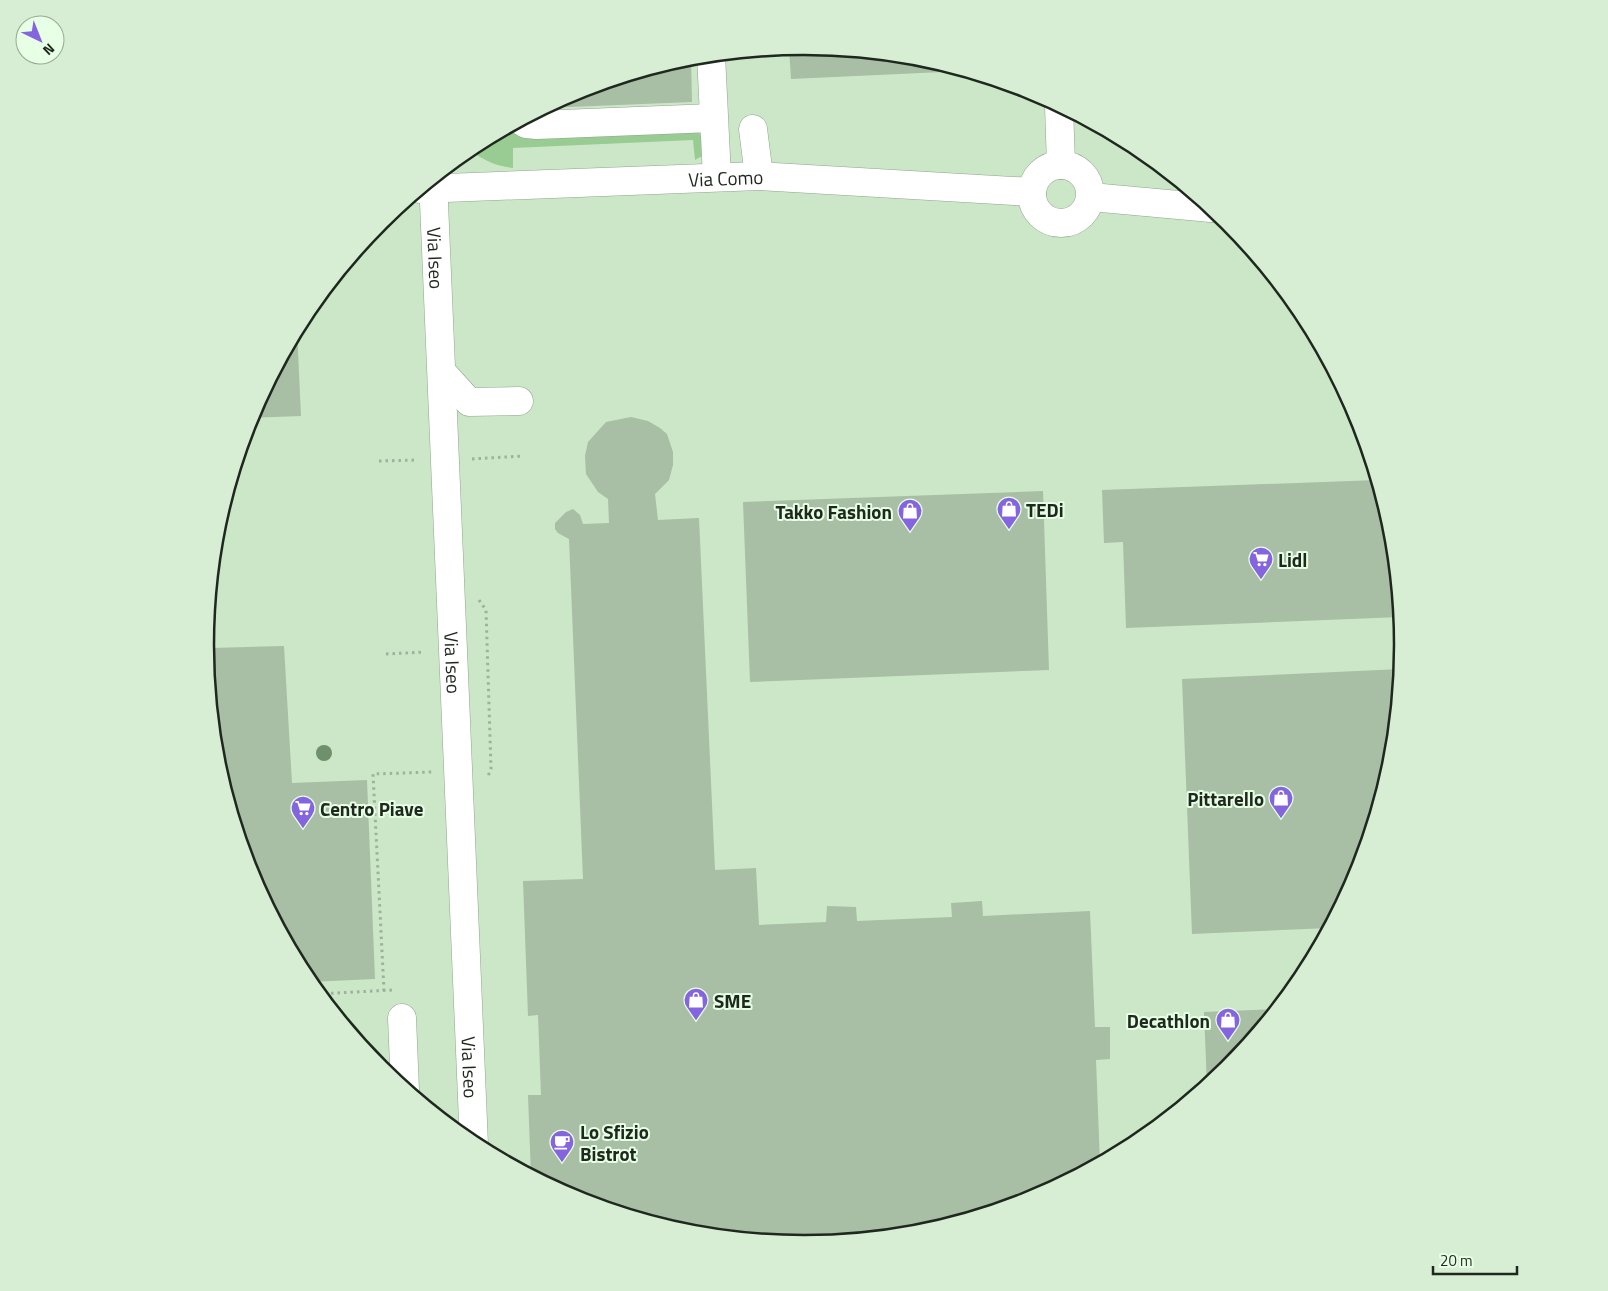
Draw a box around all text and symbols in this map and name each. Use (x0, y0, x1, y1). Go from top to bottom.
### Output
north arrow (15, 15, 65, 65)
text: N (38, 39, 60, 61)
street label: Via Como (688, 161, 764, 193)
street label: Via Iseo (421, 226, 452, 290)
place label: TEDi (1026, 495, 1064, 524)
shop icon: TEDi (996, 496, 1022, 530)
place label: Takko Fashion (776, 497, 892, 526)
shop icon: Takko Fashion (897, 498, 923, 532)
place label: Lidl (1278, 545, 1307, 574)
supermarket icon: Lidl (1248, 546, 1274, 580)
street label: Via Iseo (438, 631, 469, 694)
place label: Pittarello (1187, 784, 1264, 813)
shop icon: Pittarello (1268, 785, 1294, 819)
place label: Centro Piave (320, 794, 424, 823)
supermarket icon: Centro Piave (290, 795, 316, 829)
place label: SME (714, 986, 751, 1015)
shop icon: SME (683, 987, 709, 1021)
place label: Decathlon (1127, 1006, 1210, 1035)
shop icon: Decathlon (1215, 1007, 1241, 1041)
street label: Via Iseo (455, 1036, 487, 1099)
place label: Lo Sfizio Bistrot (580, 1117, 649, 1168)
cafe icon: Lo Sfizio Bistrot (549, 1129, 575, 1163)
scale bar (1433, 1244, 1517, 1276)
text: 20 m (1440, 1249, 1473, 1272)

